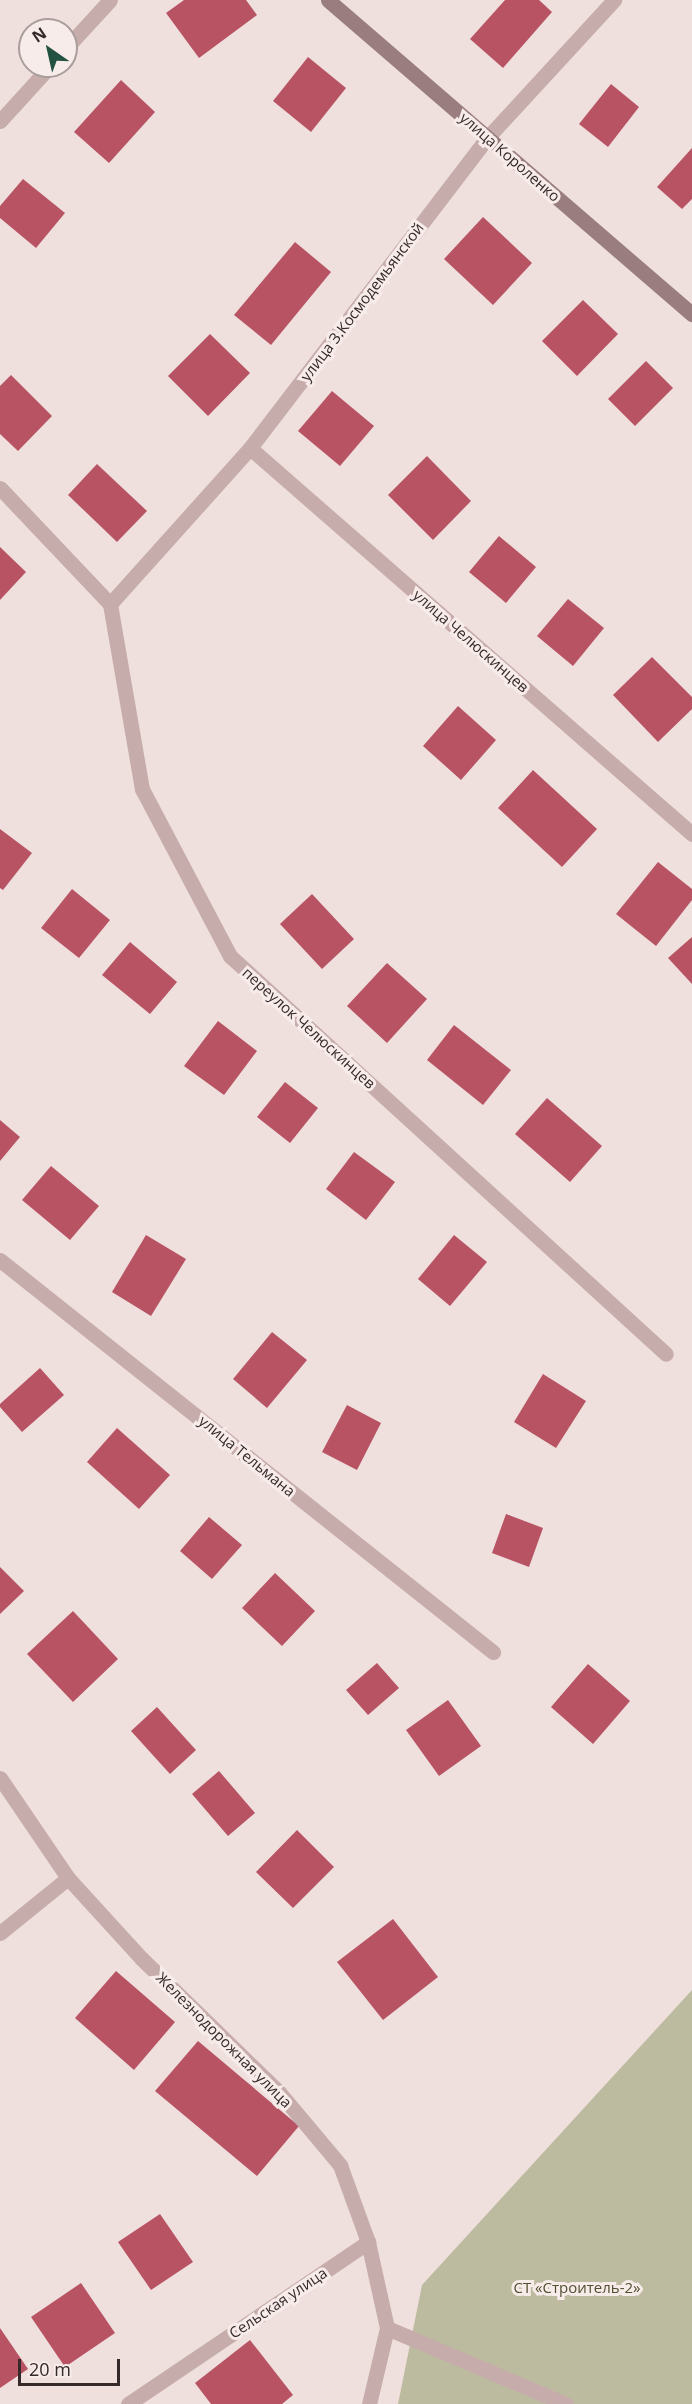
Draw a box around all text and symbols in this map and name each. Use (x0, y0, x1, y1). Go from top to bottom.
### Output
north arrow (18, 18, 78, 78)
text: N (28, 22, 51, 47)
street label: улица Короленко (456, 109, 564, 205)
street label: улица З.Космодемьянской (297, 219, 427, 385)
street label: улица Челюскинцев (409, 586, 533, 696)
street label: переулок Челюскинцев (239, 964, 379, 1092)
street label: улица Тельмана (195, 1412, 299, 1500)
street label: Железнодорожная улица (153, 1969, 295, 2111)
street label: Сельская улица (226, 2264, 330, 2342)
park label: СТ «Строитель-2» (513, 2279, 641, 2297)
scale bar (21, 2347, 123, 2385)
text: 20 m (29, 2357, 71, 2381)

